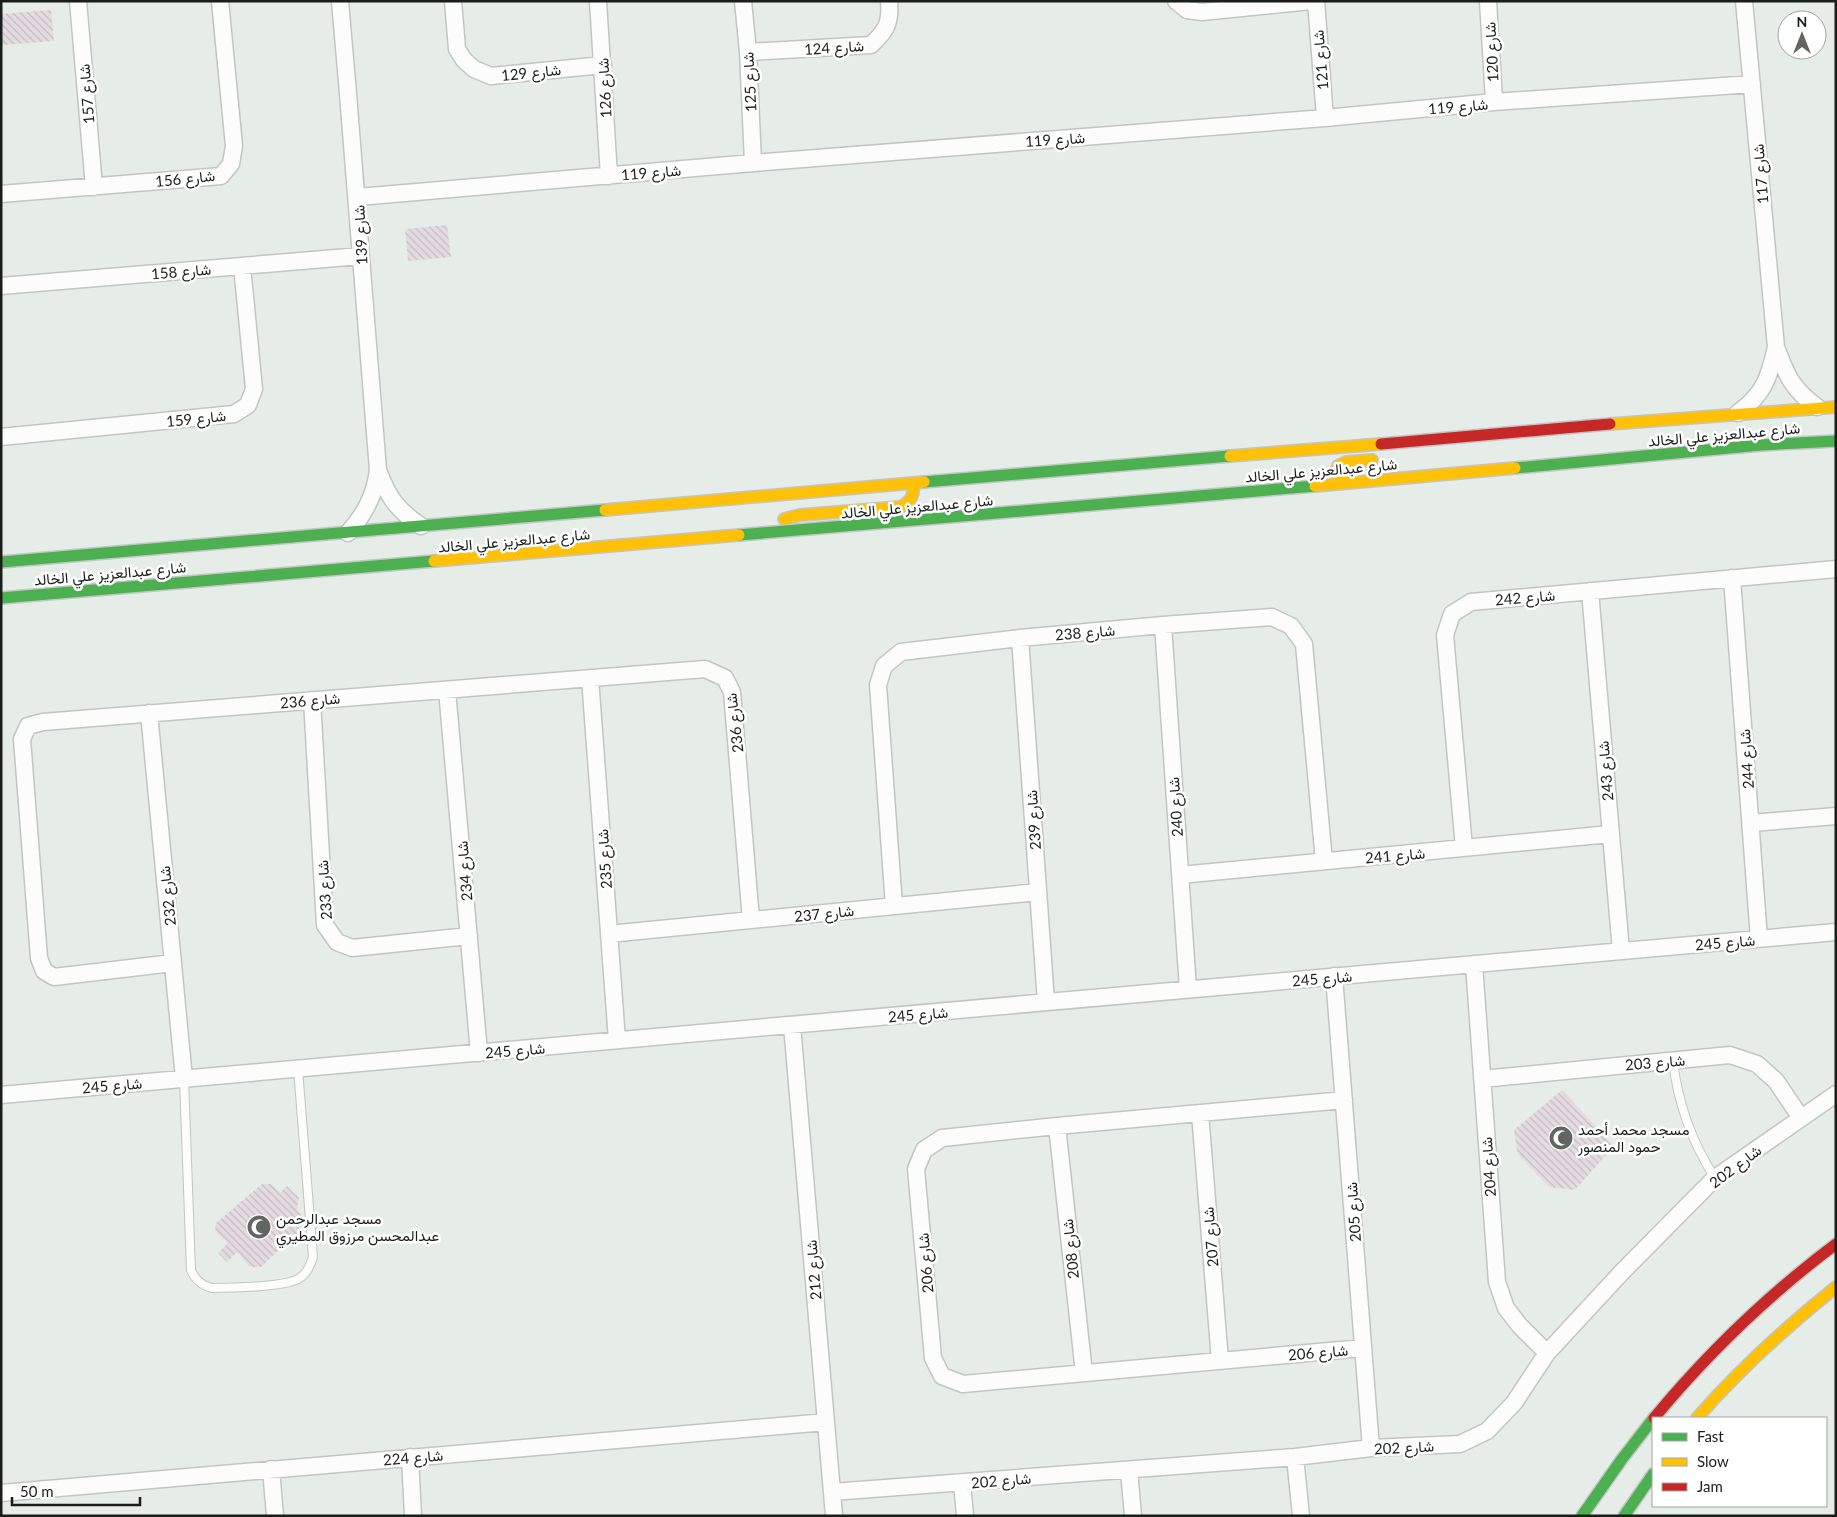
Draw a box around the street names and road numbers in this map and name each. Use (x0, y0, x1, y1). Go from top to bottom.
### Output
street label: شارع 120 (1480, 21, 1505, 82)
street label: شارع 121 (1308, 29, 1335, 91)
street label: شارع 124 (803, 36, 865, 61)
street label: شارع 125 (738, 51, 763, 112)
street label: شارع 126 (593, 57, 618, 118)
street label: شارع 129 (500, 60, 562, 87)
street label: شارع 157 (74, 63, 101, 125)
street label: شارع 119 (1427, 94, 1489, 121)
street label: شارع 119 (1024, 128, 1086, 153)
street label: شارع 117 (1748, 143, 1775, 205)
street label: شارع 119 (620, 160, 682, 187)
street label: شارع 156 (154, 166, 216, 193)
street label: شارع 139 (349, 204, 374, 265)
street label: شارع 158 (150, 259, 212, 286)
street label: شارع 159 (165, 406, 227, 433)
street label: شارع عبدالعزيز علي الخالد (1647, 418, 1801, 455)
street label: شارع عبدالعزيز علي الخالد (1244, 454, 1398, 491)
street label: شارع عبدالعزيز علي الخالد (840, 490, 994, 527)
street label: شارع عبدالعزيز علي الخالد (437, 524, 591, 561)
street label: شارع عبدالعزيز علي الخالد (33, 557, 187, 594)
street label: شارع 242 (1494, 585, 1556, 612)
street label: شارع 238 (1054, 620, 1116, 647)
street label: شارع 236 (279, 688, 341, 715)
street label: شارع 236 (721, 692, 750, 754)
street label: شارع 244 (1735, 728, 1760, 790)
street label: شارع 243 (1593, 740, 1620, 802)
street label: شارع 240 (1164, 776, 1189, 838)
street label: شارع 239 (1022, 789, 1047, 851)
street label: شارع 235 (593, 828, 618, 890)
street label: شارع 234 (452, 840, 479, 902)
street label: شارع 241 (1364, 843, 1426, 870)
street label: شارع 233 (313, 859, 338, 921)
street label: شارع 232 (155, 865, 182, 927)
street label: شارع 237 (793, 901, 855, 928)
street label: شارع 245 (1694, 930, 1756, 957)
street label: شارع 245 (1291, 966, 1353, 993)
street label: شارع 245 (887, 1002, 949, 1029)
street label: شارع 245 (484, 1038, 546, 1065)
street label: شارع 203 (1624, 1050, 1686, 1077)
street label: شارع 245 (81, 1073, 143, 1100)
street label: شارع 204 (1477, 1136, 1502, 1198)
street label: شارع 202 (1706, 1141, 1766, 1194)
street label: شارع 205 (1342, 1181, 1367, 1243)
street label: شارع 207 (1198, 1206, 1225, 1268)
street label: شارع 208 (1058, 1218, 1085, 1280)
street label: شارع 206 (913, 1232, 940, 1294)
street label: شارع 212 (801, 1239, 828, 1301)
street label: شارع 206 (1287, 1340, 1349, 1367)
street label: شارع 202 (1374, 1436, 1435, 1461)
street label: شارع 224 (382, 1445, 444, 1472)
street label: شارع 202 (970, 1468, 1032, 1495)

